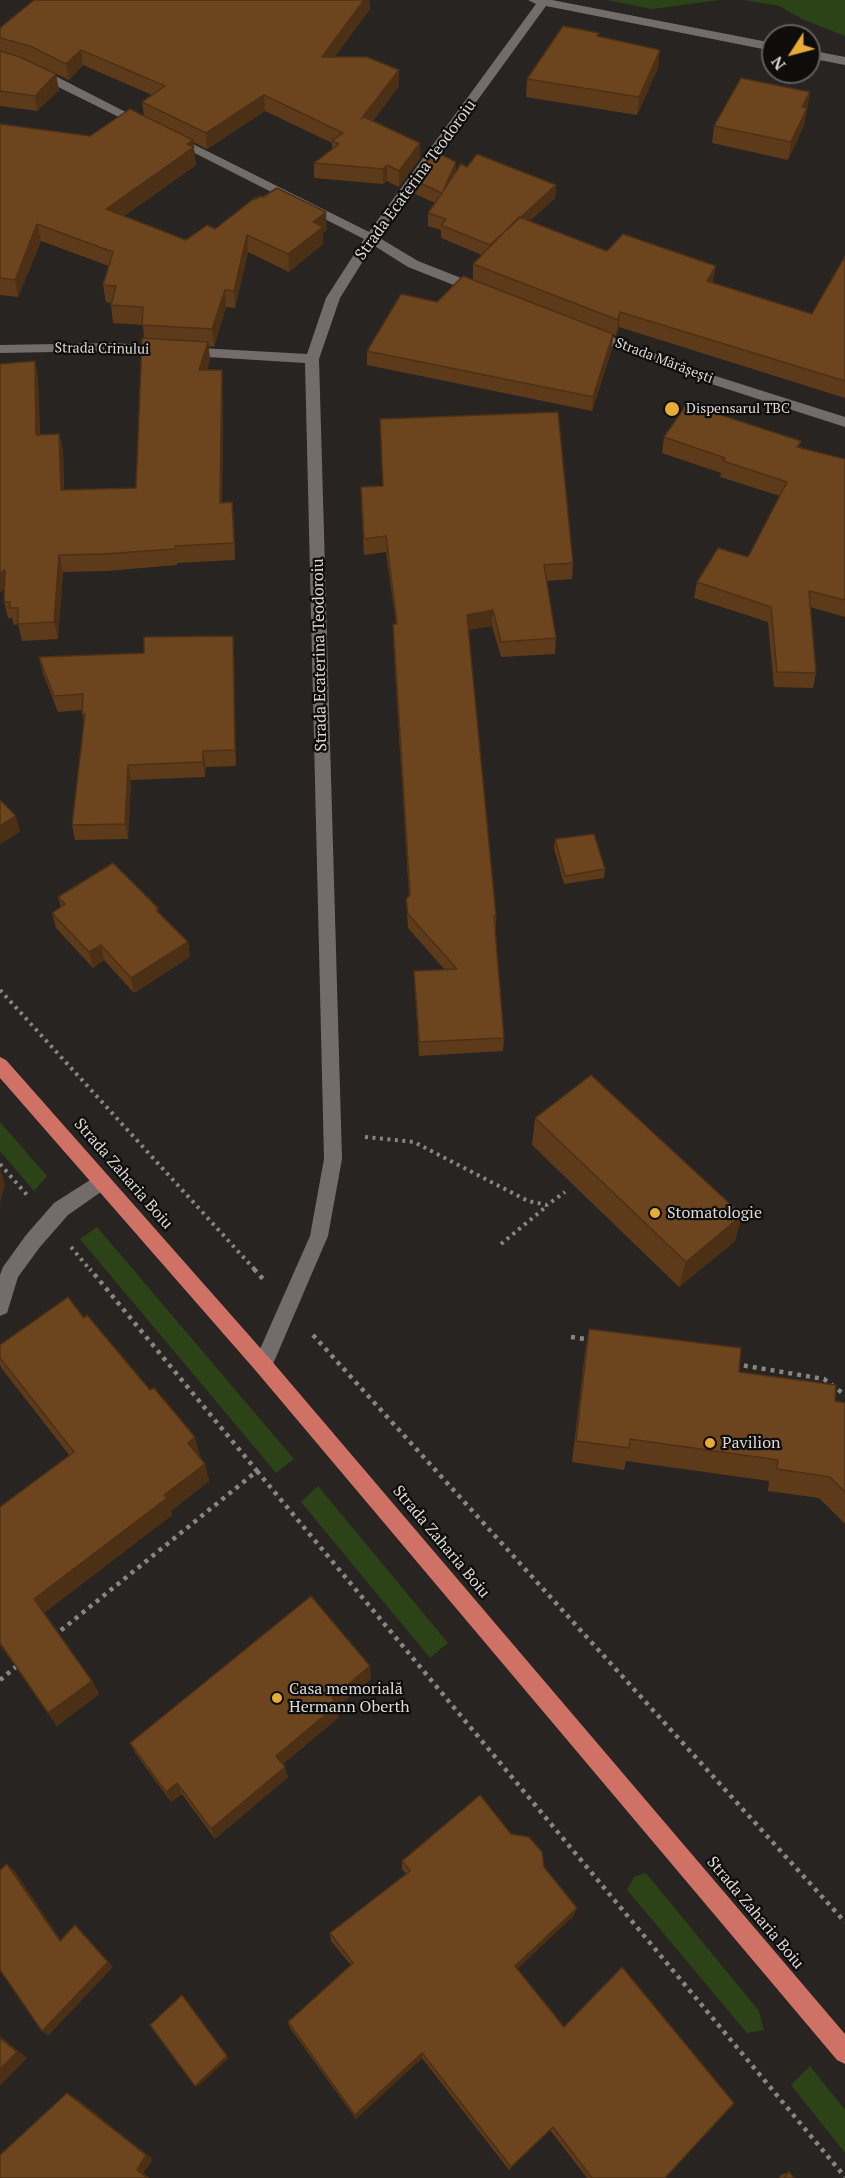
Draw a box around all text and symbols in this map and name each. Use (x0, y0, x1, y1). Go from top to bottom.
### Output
north arrow (761, 24, 821, 84)
text: N (766, 52, 791, 75)
street label: Strada Ecaterina Teodoroiu (351, 96, 481, 264)
street label: Strada Mărășești (613, 335, 715, 387)
street label: Strada Crinului (54, 340, 150, 358)
marker: Dispensarul TBC (663, 400, 681, 418)
place label: Dispensarul TBC (686, 401, 790, 417)
street label: Strada Ecaterina Teodoroiu (309, 558, 331, 752)
street label: Strada Zaharia Boiu (70, 1115, 176, 1233)
place label: Stomatologie (667, 1203, 762, 1223)
marker: Stomatologie (648, 1206, 662, 1220)
place label: Pavilion (722, 1433, 781, 1453)
marker: Pavilion (703, 1436, 717, 1450)
street label: Strada Zaharia Boiu (388, 1482, 494, 1602)
place label: Casa memorială Hermann Oberth (289, 1679, 410, 1717)
marker: Casa memorială Hermann Oberth (270, 1691, 284, 1705)
street label: Strada Zaharia Boiu (702, 1853, 808, 1973)

